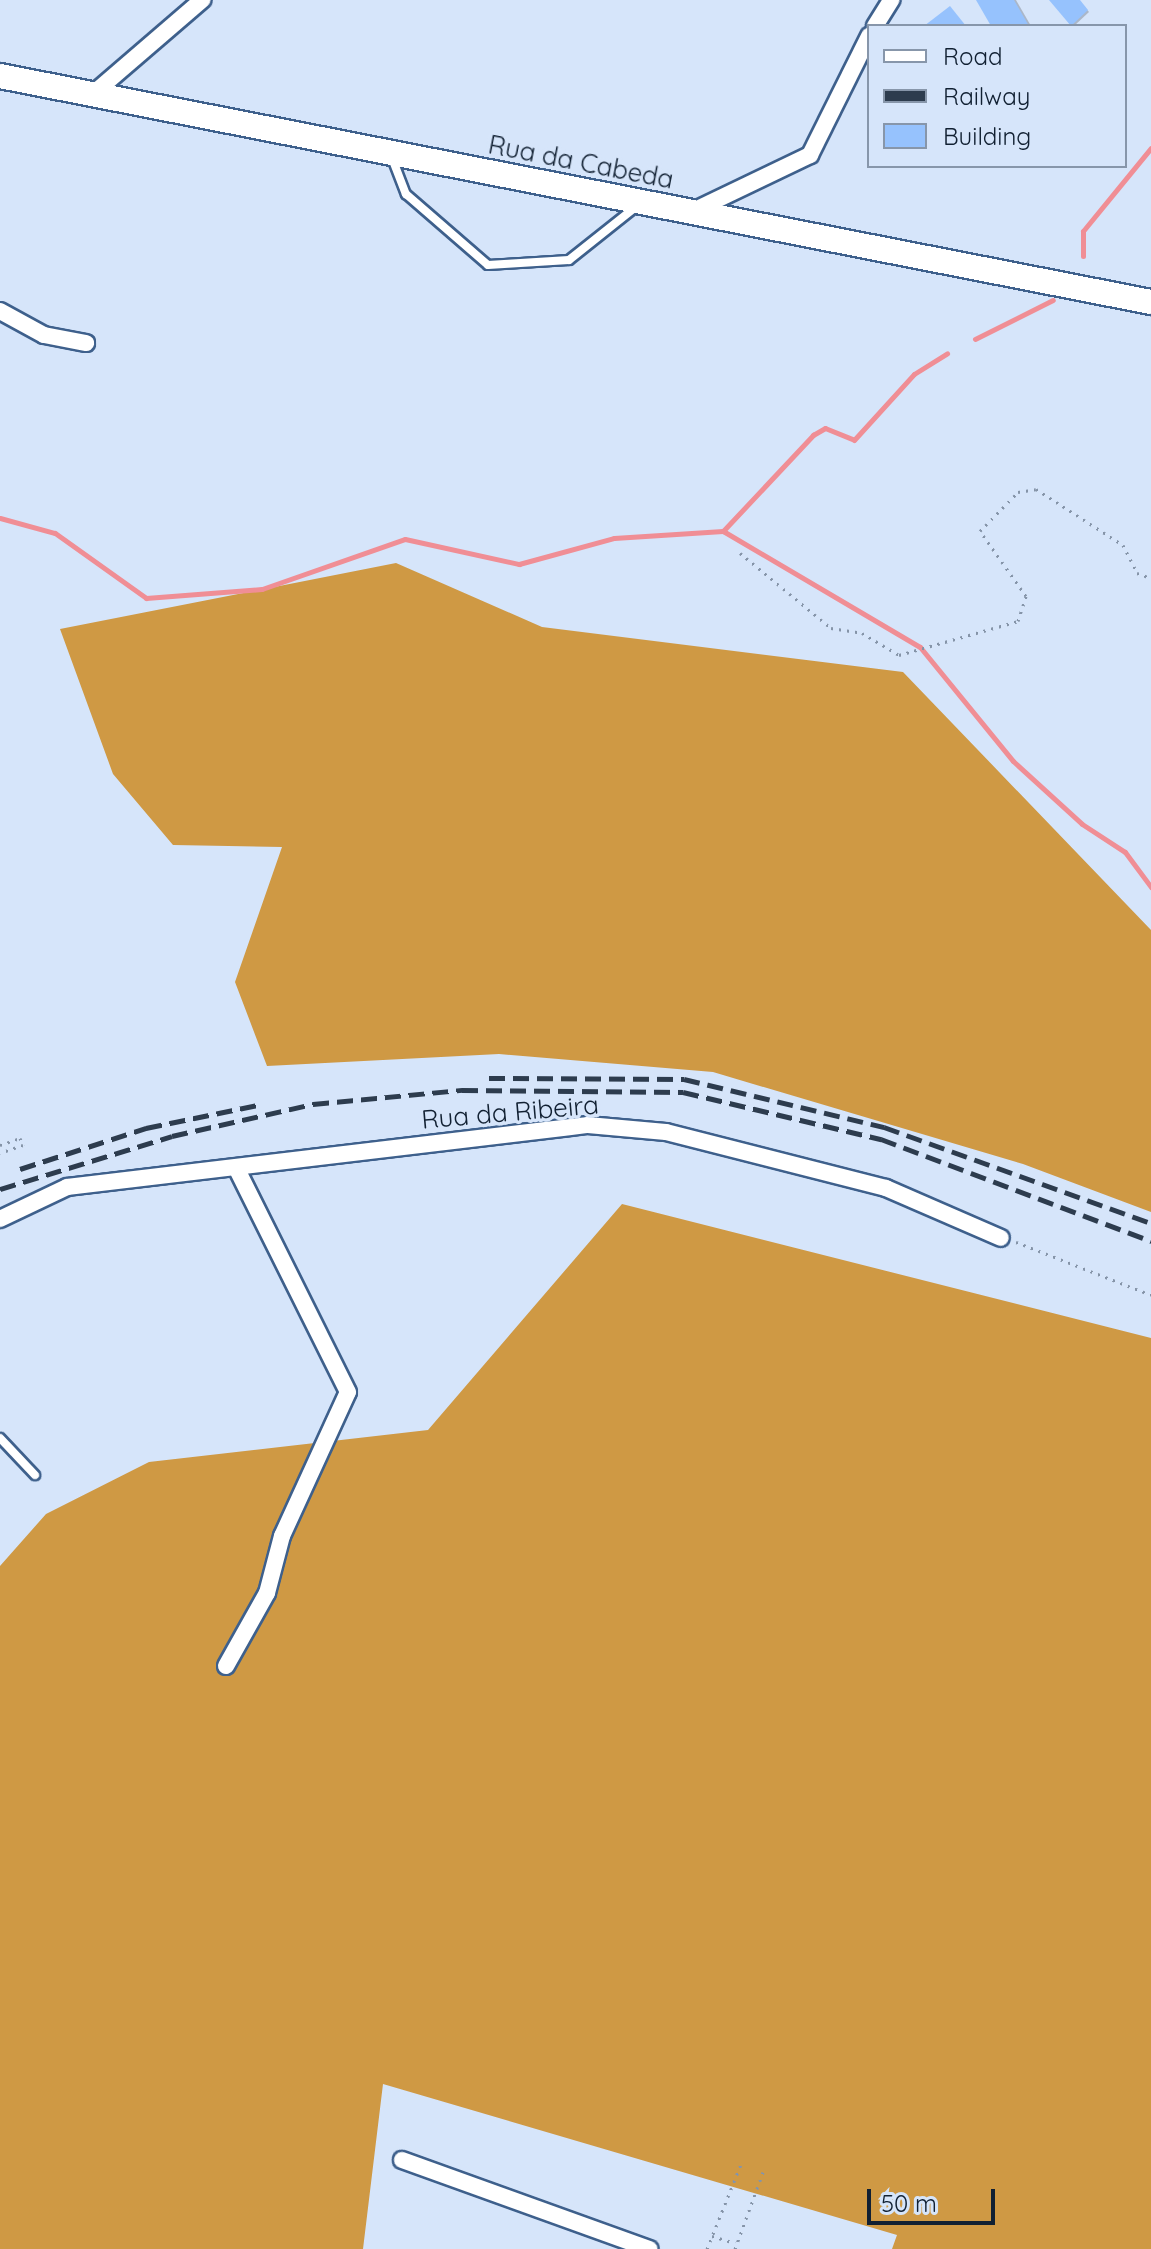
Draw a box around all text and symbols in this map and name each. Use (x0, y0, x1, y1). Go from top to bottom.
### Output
legend (867, 24, 1127, 168)
text: Road (943, 41, 1003, 71)
text: Railway (943, 81, 1030, 111)
text: Building (943, 121, 1031, 151)
street label: Rua da Cabeda (486, 129, 676, 195)
street label: Rua da Ribeira (420, 1089, 600, 1135)
scale bar (871, 2173, 999, 2223)
text: 50 m (881, 2188, 937, 2218)

